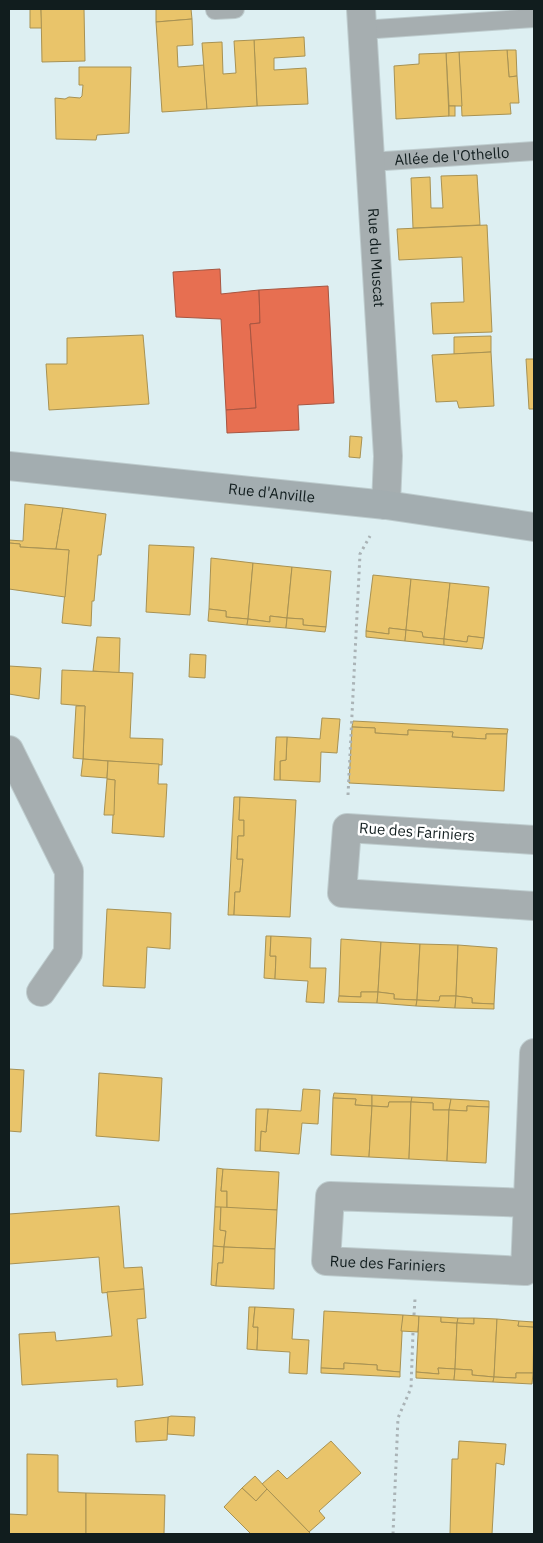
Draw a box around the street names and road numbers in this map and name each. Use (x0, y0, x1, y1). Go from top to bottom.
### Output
street label: Allée de l'Othello (394, 143, 510, 169)
street label: Rue du Muscat (364, 207, 389, 308)
street label: Rue d'Anville (227, 479, 316, 507)
street label: Rue des Fariniers (358, 818, 476, 845)
street label: Rue des Fariniers (329, 1251, 446, 1276)

